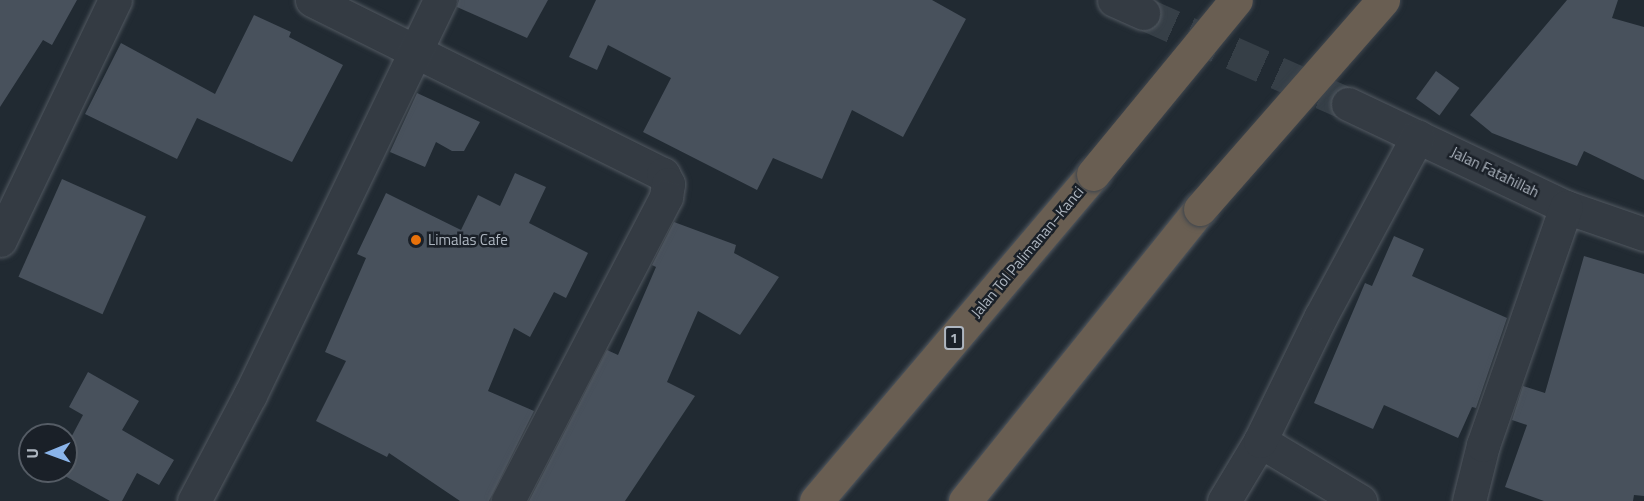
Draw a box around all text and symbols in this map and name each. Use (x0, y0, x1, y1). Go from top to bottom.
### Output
street label: Jalan Fatahillah (1448, 143, 1542, 201)
street label: Jalan Tol Palimanan–Kanci (967, 183, 1087, 321)
place label: Limalas Cafe (428, 231, 508, 249)
marker: Limalas Cafe (409, 233, 423, 247)
road number: 1 (944, 327, 964, 349)
north arrow (18, 423, 78, 483)
text: U (20, 448, 44, 459)

